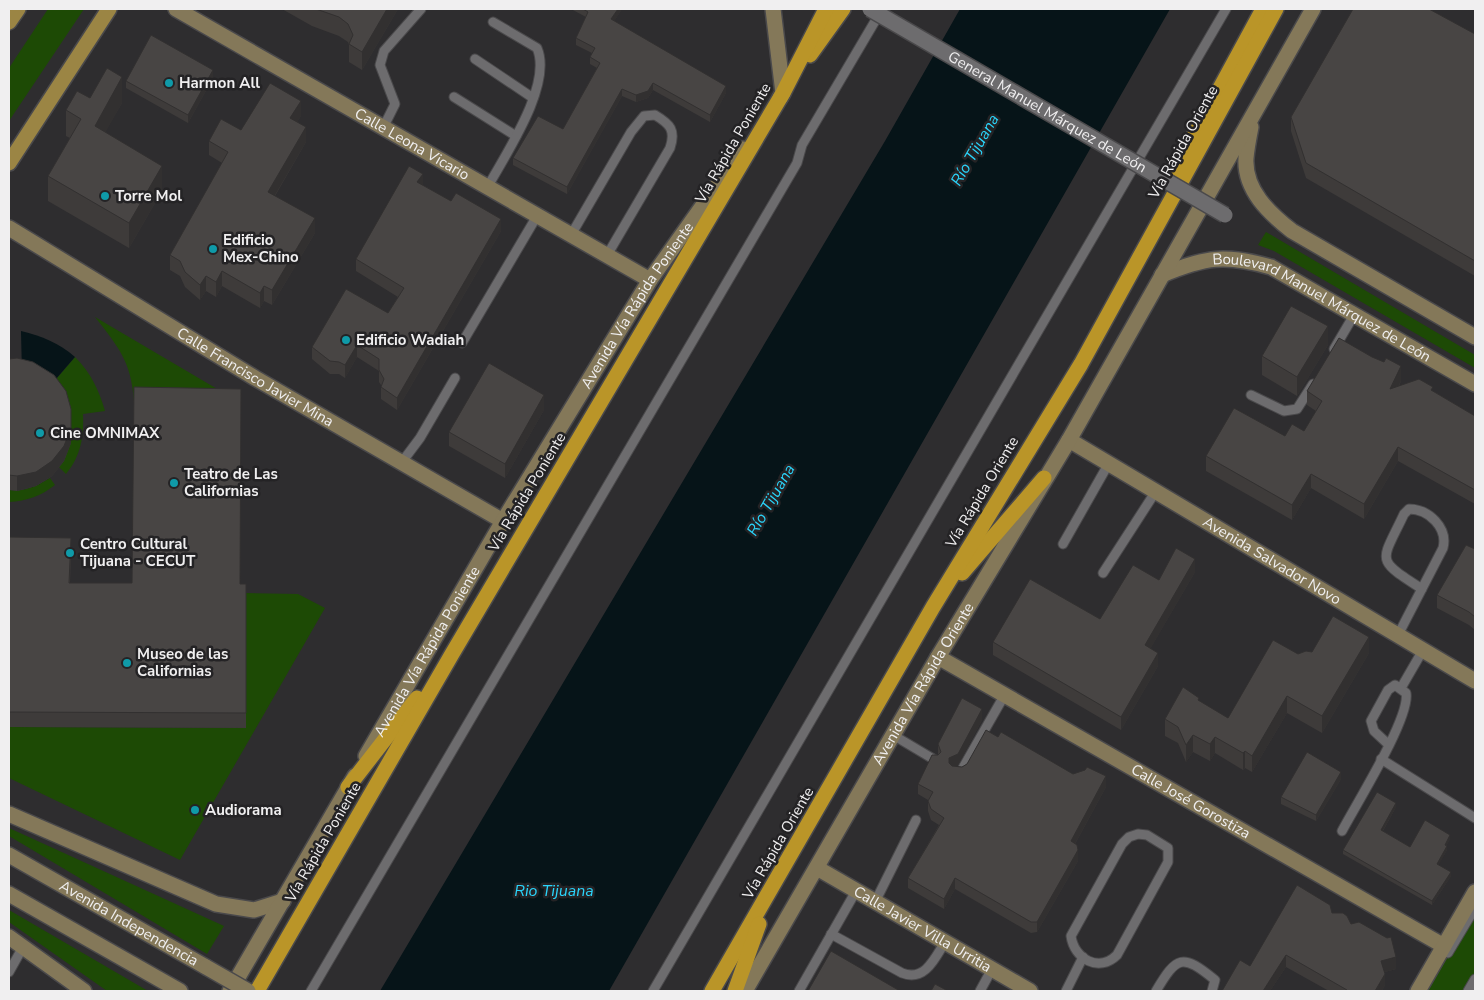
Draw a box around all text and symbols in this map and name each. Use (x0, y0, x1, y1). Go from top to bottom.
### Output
street label: General Manuel Márquez de León (944, 46, 1150, 177)
place label: Harmon All (179, 73, 260, 93)
marker: Harmon All (163, 77, 175, 89)
street label: Vía Rápida Poniente (690, 79, 776, 208)
street label: Vía Rápida Oriente (1143, 82, 1222, 203)
street label: Calle Leona Vicario (351, 103, 473, 185)
water label: Río Tijuana (946, 110, 1004, 190)
place label: Torre Mol (115, 186, 182, 206)
marker: Torre Mol (99, 190, 111, 202)
street label: Avenida Vía Rápida Poniente (576, 218, 698, 392)
place label: Edificio Mex-Chino (223, 230, 299, 267)
marker: Edificio Mex-Chino (207, 243, 219, 255)
street label: Boulevard Manuel Márquez de León (1212, 249, 1435, 367)
street label: Calle Francisco Javier Mina (173, 323, 337, 431)
place label: Edificio Wadiah (356, 330, 464, 350)
marker: Edificio Wadiah (340, 334, 352, 346)
place label: Cine OMNIMAX (50, 423, 160, 443)
marker: Cine OMNIMAX (34, 427, 46, 439)
street label: Vía Rápida Poniente (483, 429, 570, 556)
street label: Vía Rápida Oriente (940, 433, 1023, 552)
water label: Río Tijuana (742, 460, 800, 540)
place label: Teatro de Las Californias (184, 464, 278, 501)
marker: Teatro de Las Californias (168, 477, 180, 489)
street label: Avenida Salvador Novo (1199, 512, 1345, 609)
place label: Centro Cultural Tijuana - CECUT (80, 534, 196, 571)
marker: Centro Cultural Tijuana - CECUT (64, 547, 76, 559)
street label: Avenida Vía Rápida Poniente (369, 562, 485, 740)
street label: Avenida Vía Rápida Oriente (868, 599, 979, 769)
place label: Museo de las Californias (137, 644, 228, 681)
marker: Museo de las Californias (121, 657, 133, 669)
street label: Calle José Gorostiza (1127, 759, 1254, 843)
street label: Vía Rápida Poniente (280, 778, 366, 907)
street label: Vía Rápida Oriente (737, 783, 818, 904)
place label: Audiorama (205, 800, 282, 820)
marker: Audiorama (189, 804, 201, 816)
street label: Avenida Independencia (56, 876, 202, 971)
water label: Rio Tijuana (514, 880, 594, 902)
street label: Calle Javier Villa Urritia (850, 881, 995, 977)

